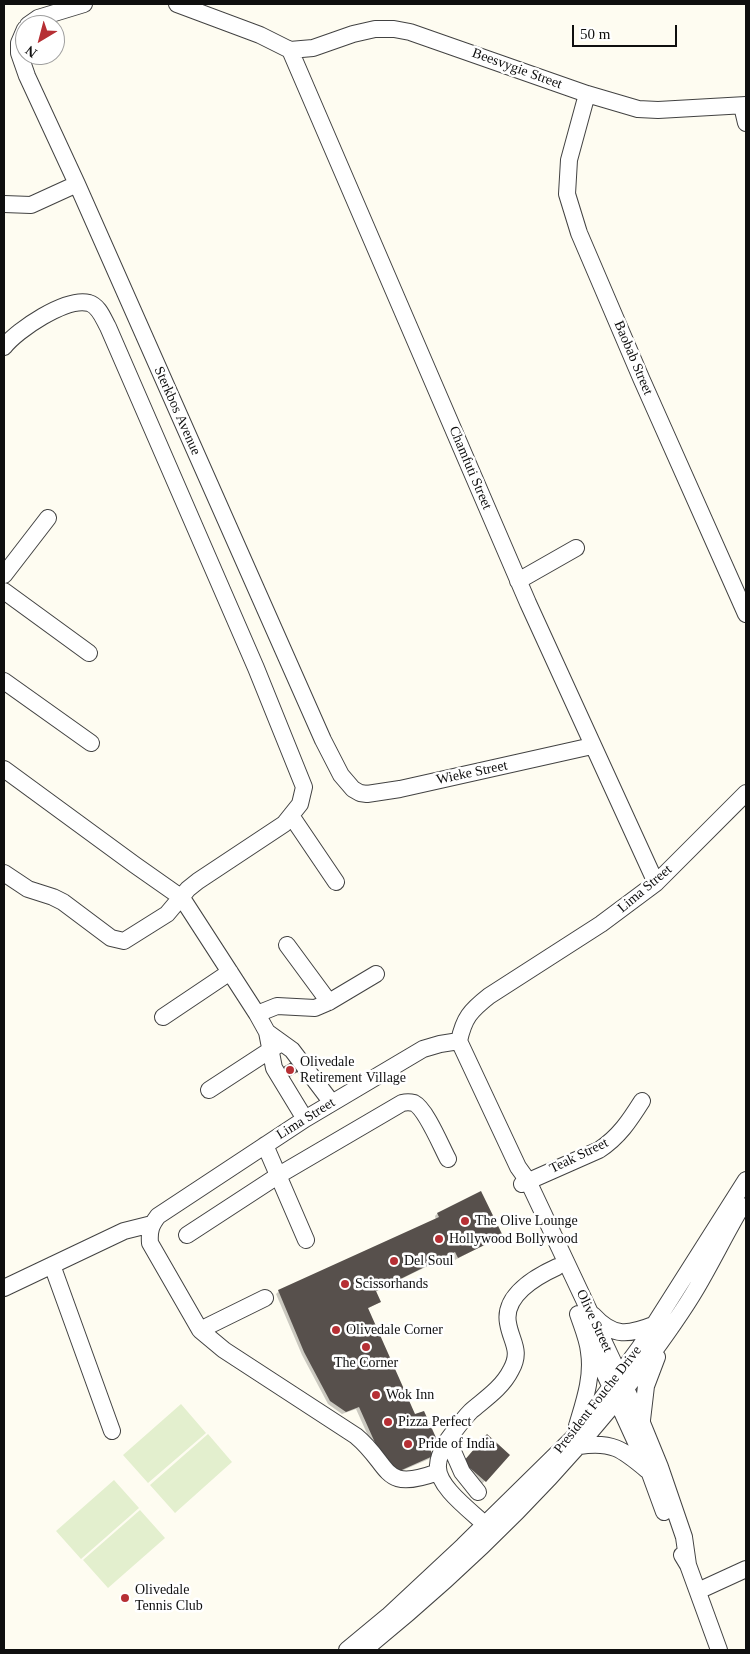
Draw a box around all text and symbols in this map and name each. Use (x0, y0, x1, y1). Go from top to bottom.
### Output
north arrow (15, 15, 65, 65)
scale bar (575, 15, 680, 47)
text: 50 m (580, 26, 610, 42)
text: N (23, 43, 40, 61)
street label: Beesvygie Street (470, 45, 564, 93)
street label: Baobab Street (610, 318, 656, 398)
street label: Sterkbos Avenue (150, 364, 204, 458)
street label: Chamfuti Street (445, 424, 495, 512)
street label: Wieke Street (435, 757, 509, 789)
street label: Lima Street (614, 861, 676, 917)
place label: Olivedale Retirement Village (300, 1054, 406, 1086)
marker: Olivedale Retirement Village (284, 1064, 296, 1076)
street label: Lima Street (274, 1094, 338, 1144)
street label: Teak Street (547, 1135, 611, 1177)
place label: The Olive Lounge (475, 1213, 578, 1229)
marker: The Olive Lounge (459, 1215, 471, 1227)
place label: Hollywood Bollywood (449, 1231, 578, 1247)
marker: Hollywood Bollywood (433, 1233, 445, 1245)
place label: Del Soul (404, 1253, 453, 1269)
marker: Del Soul (388, 1255, 400, 1267)
place label: Scissorhands (355, 1276, 428, 1292)
marker: Scissorhands (339, 1278, 351, 1290)
street label: Olive Street (572, 1287, 616, 1355)
place label: Olivedale Corner (346, 1322, 443, 1338)
marker: Olivedale Corner (330, 1324, 342, 1336)
marker: The Corner (360, 1341, 372, 1353)
street label: President Fouche Drive (551, 1343, 645, 1457)
place label: The Corner (334, 1355, 398, 1371)
place label: Wok Inn (386, 1387, 434, 1403)
marker: Wok Inn (370, 1389, 382, 1401)
place label: Pizza Perfect (398, 1414, 471, 1430)
marker: Pizza Perfect (382, 1416, 394, 1428)
place label: Pride of India (418, 1436, 495, 1452)
marker: Pride of India (402, 1438, 414, 1450)
place label: Olivedale Tennis Club (135, 1582, 203, 1614)
marker: Olivedale Tennis Club (119, 1592, 131, 1604)

